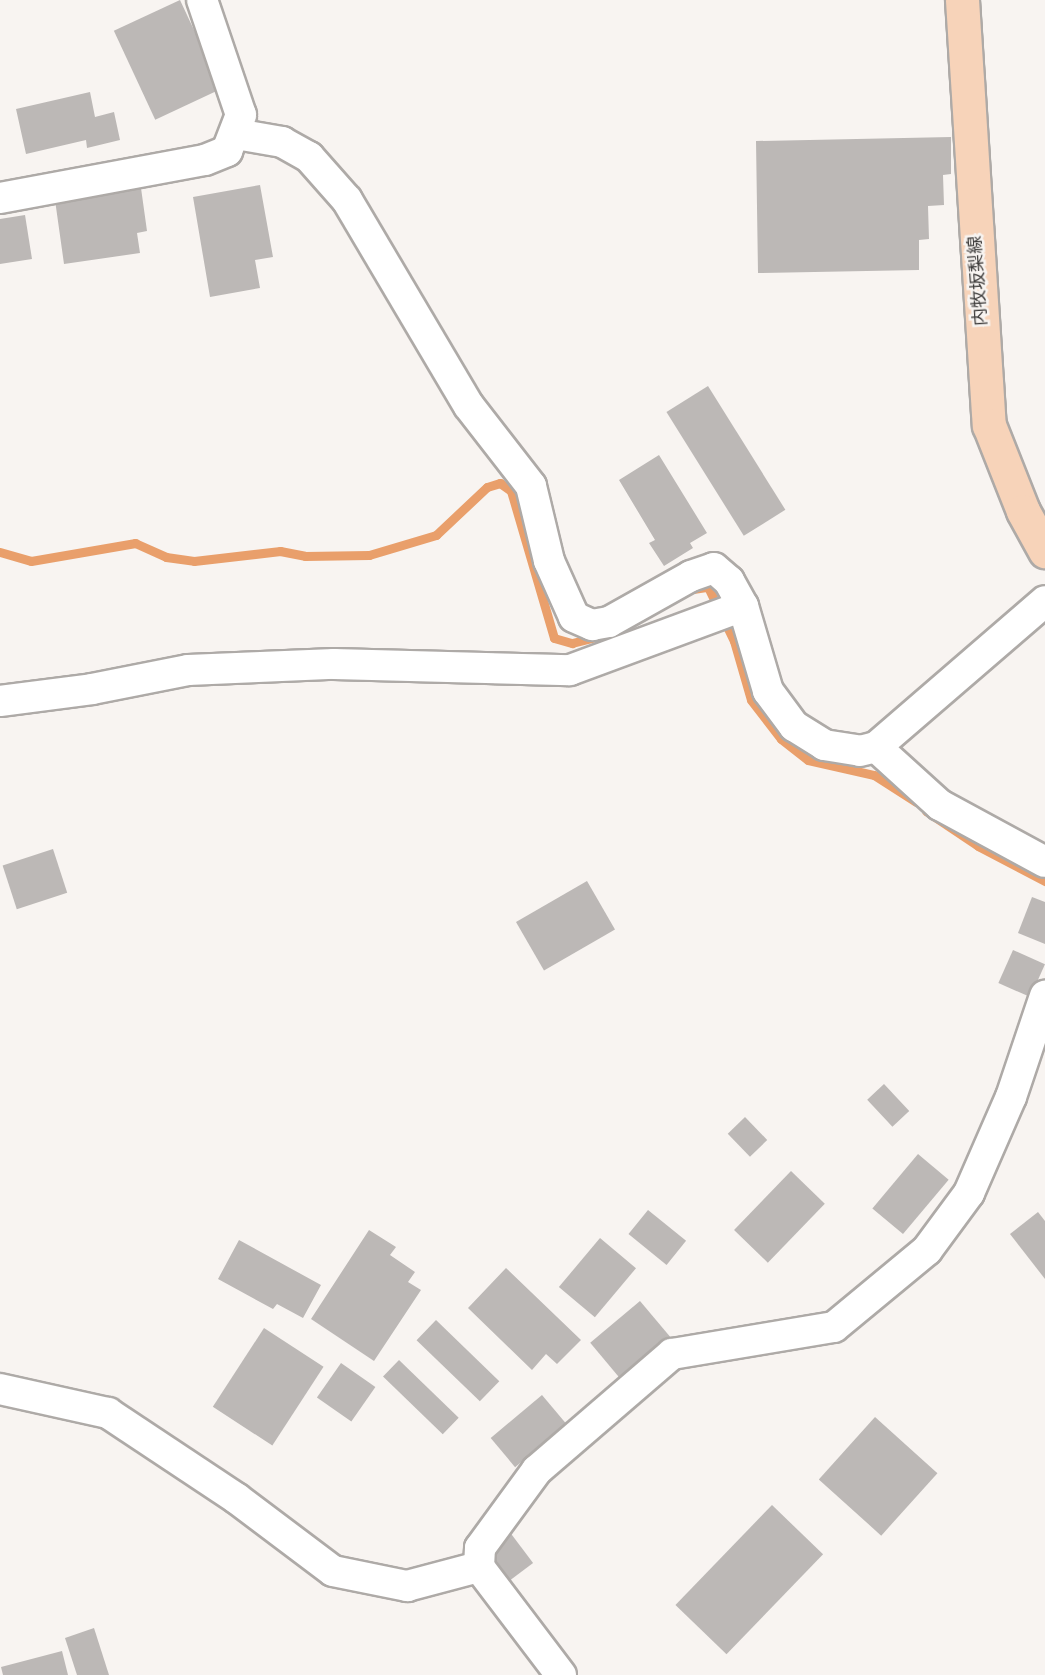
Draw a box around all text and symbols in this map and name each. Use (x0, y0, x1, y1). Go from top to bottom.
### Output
street label: 内牧坂梨線 (964, 235, 992, 327)

